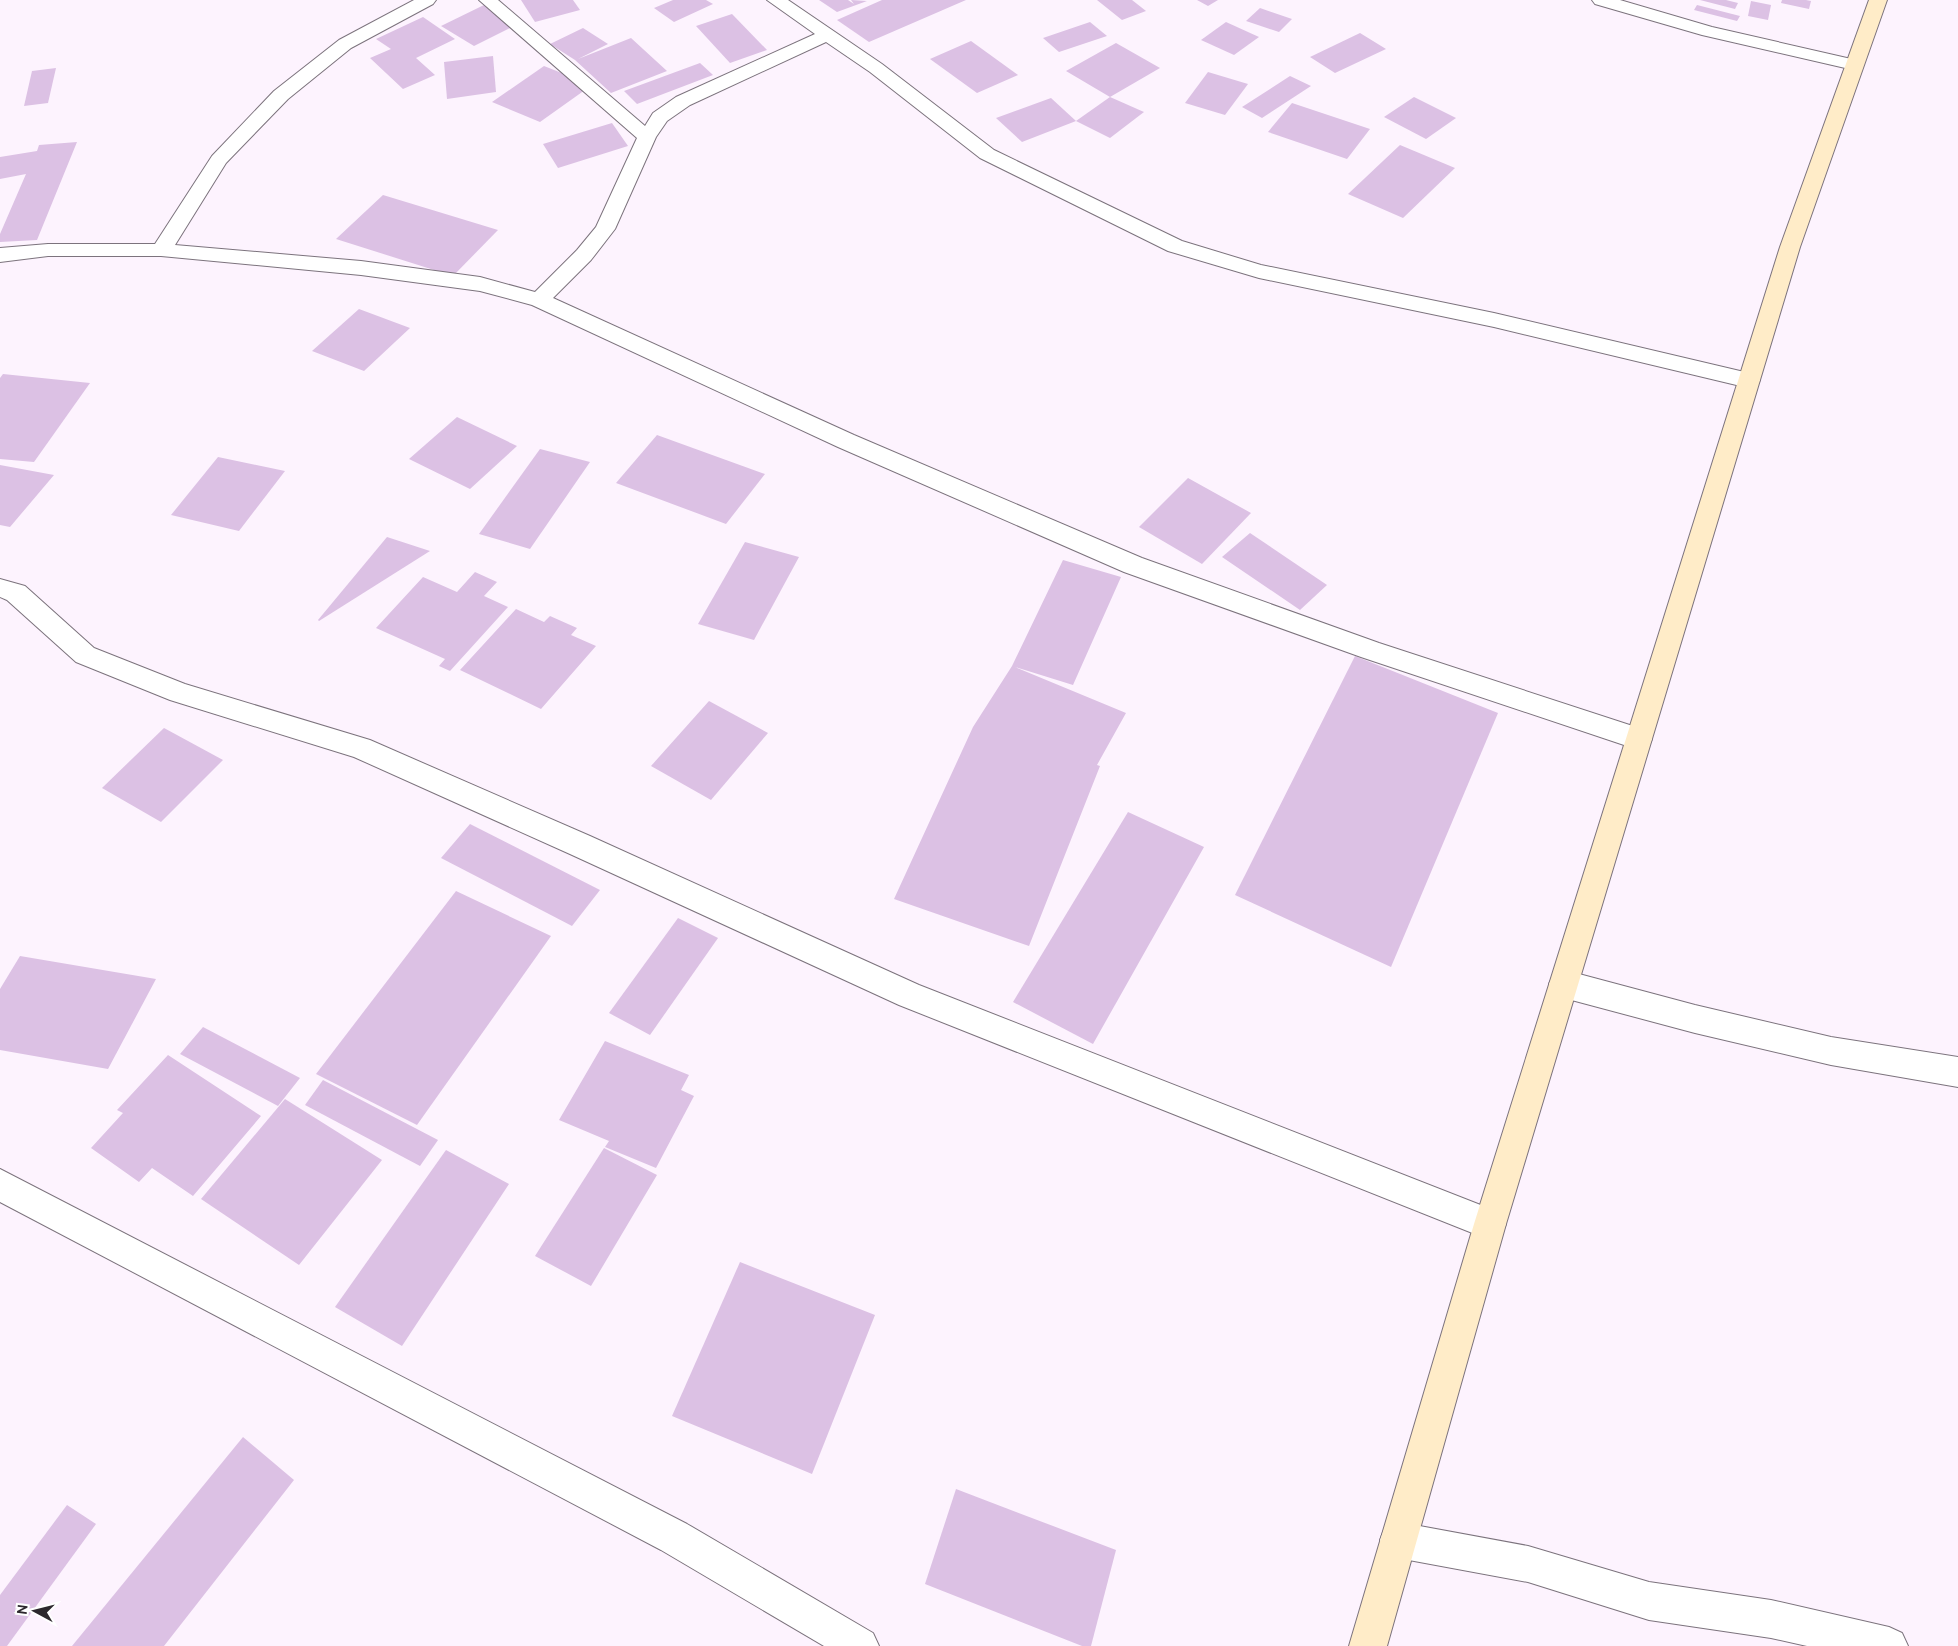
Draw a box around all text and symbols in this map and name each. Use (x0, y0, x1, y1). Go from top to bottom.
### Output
north arrow (10, 1586, 60, 1636)
text: N (13, 1603, 32, 1615)

